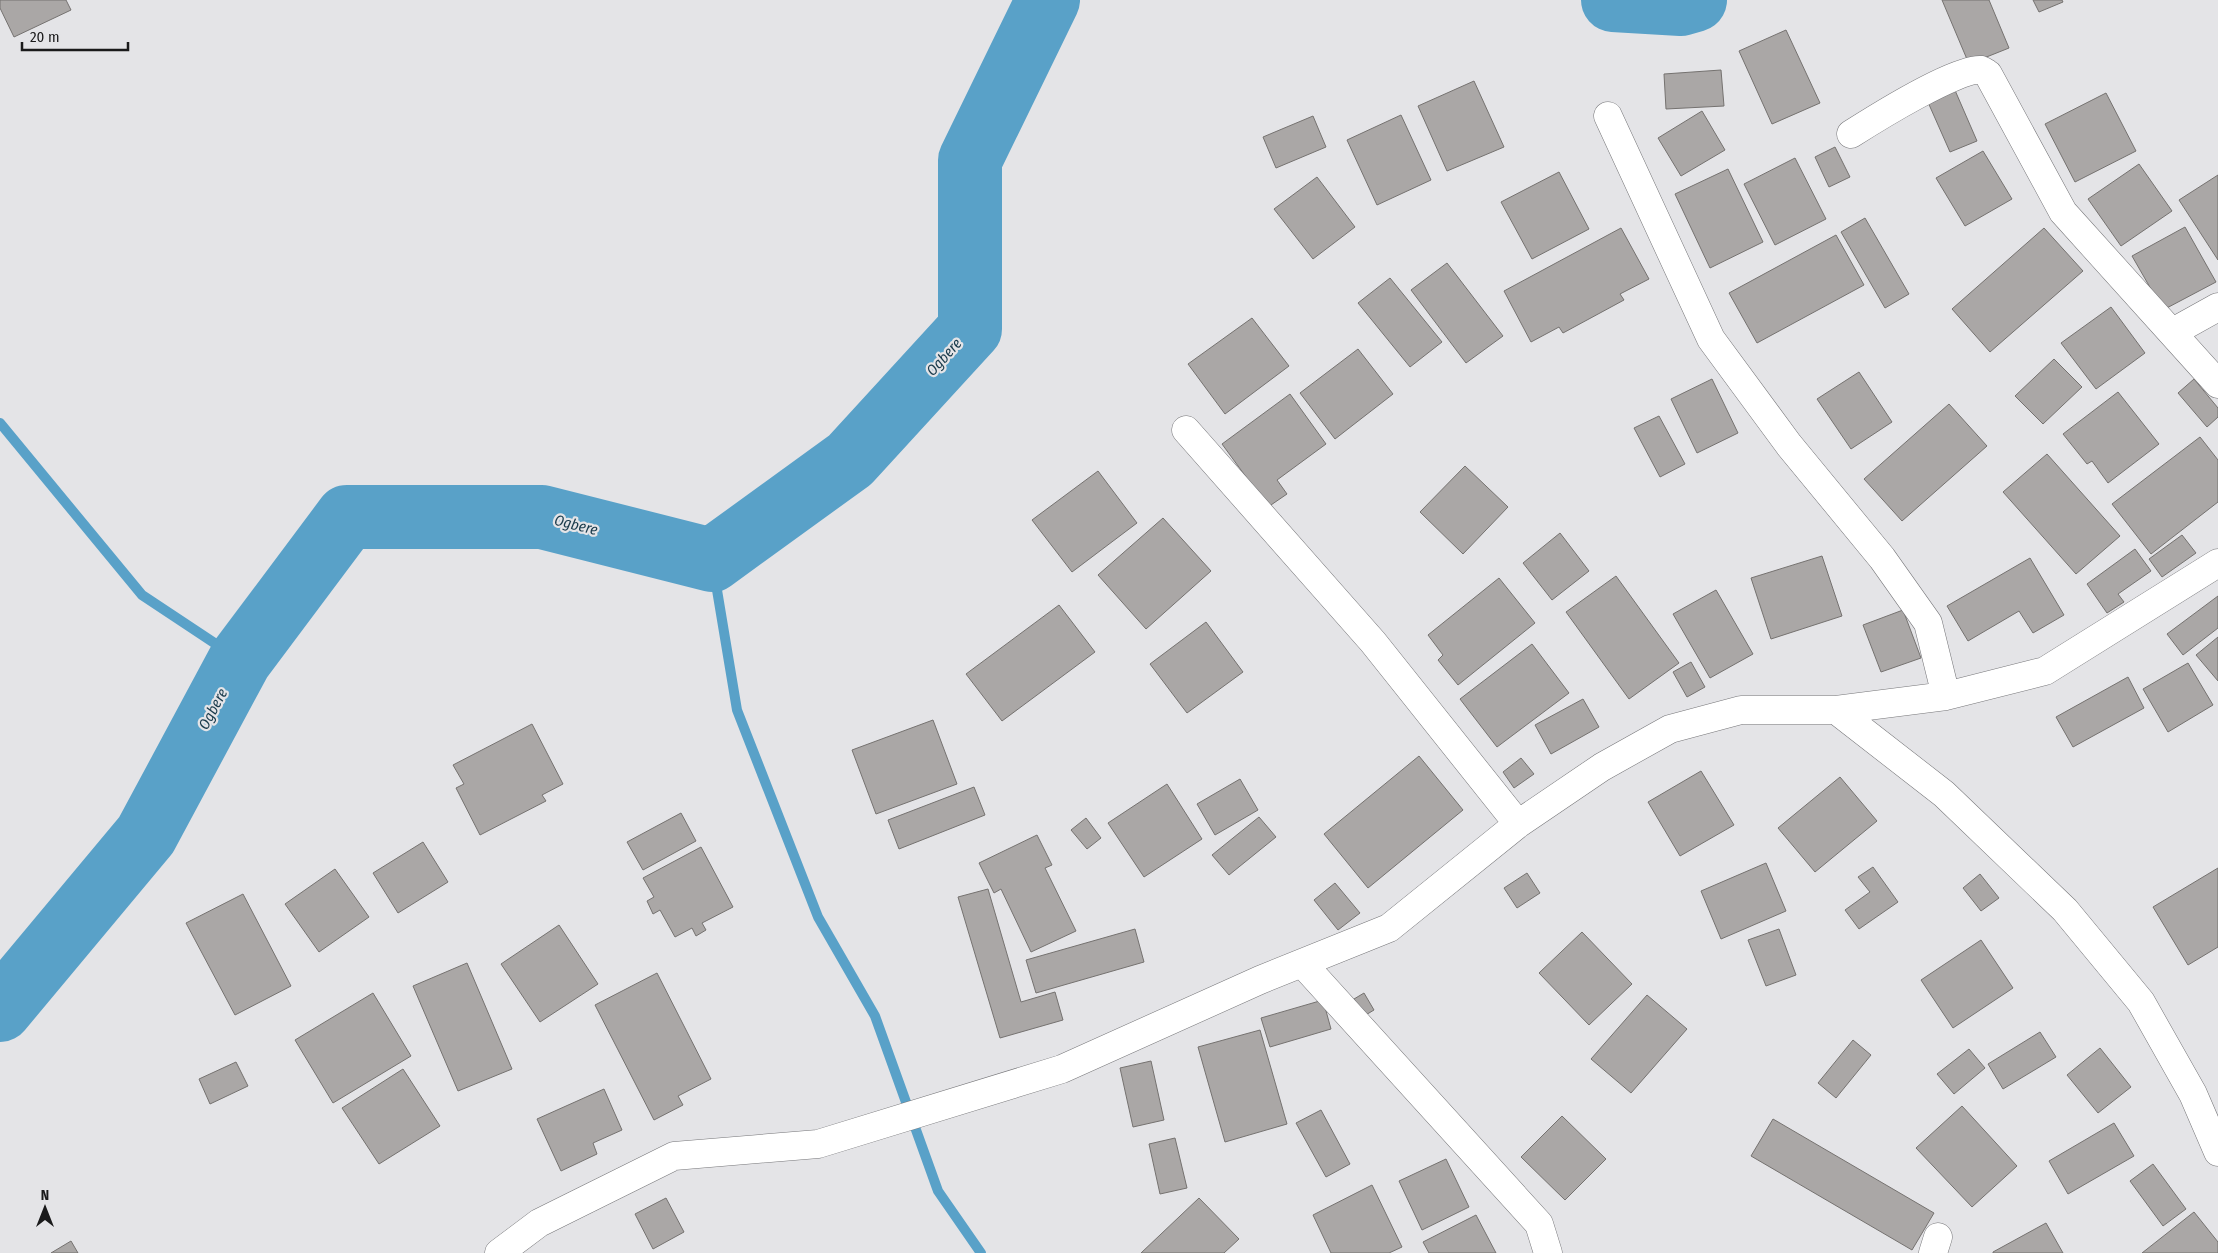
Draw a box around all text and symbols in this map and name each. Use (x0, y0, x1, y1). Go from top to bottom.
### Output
scale bar (22, 20, 129, 52)
text: 20 m (30, 28, 60, 46)
water label: Ogbere (923, 335, 965, 379)
water label: Ogbere (552, 511, 600, 539)
water label: Ogbere (195, 685, 231, 733)
north arrow (20, 1183, 70, 1233)
text: N (41, 1187, 49, 1204)

